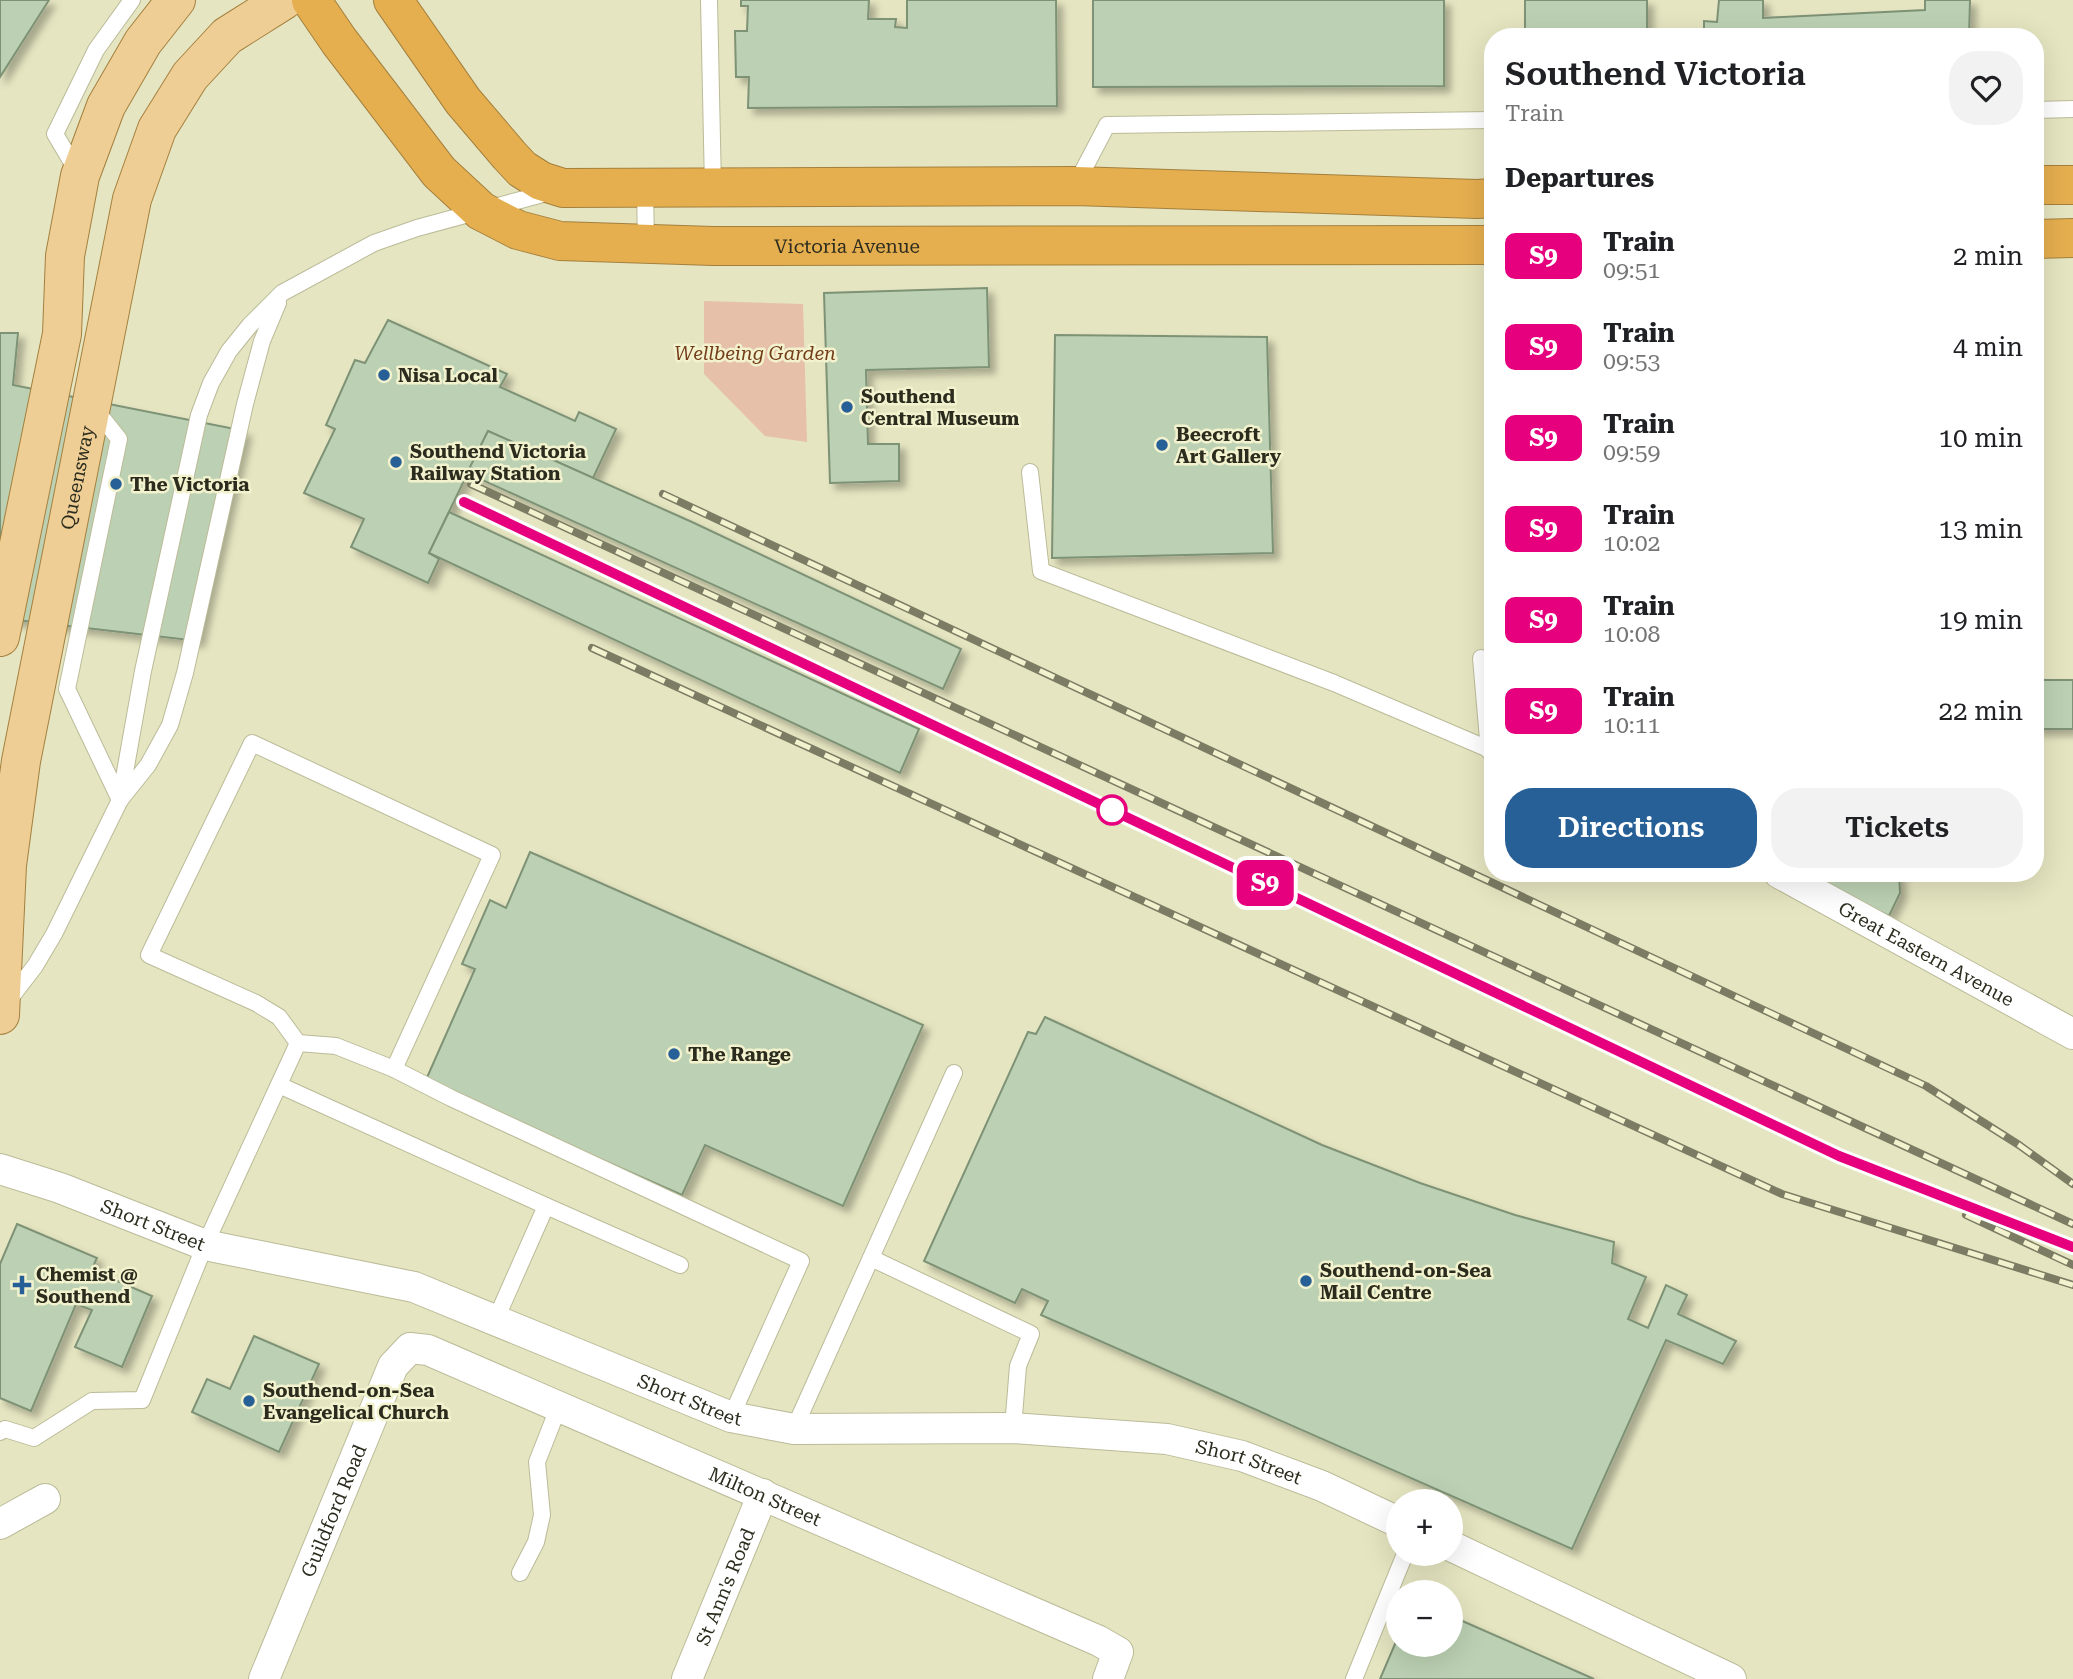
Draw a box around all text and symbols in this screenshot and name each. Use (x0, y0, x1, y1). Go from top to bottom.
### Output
button: heart (1949, 51, 2023, 125)
text: Southend Victoria (1505, 54, 1806, 93)
text: Train (1505, 100, 1564, 127)
text: Departures (1505, 163, 1654, 193)
text: Train (1603, 227, 1675, 257)
street label: Victoria Avenue (774, 235, 920, 258)
text: 2 min (1953, 241, 2023, 271)
text: S9 (1529, 242, 1558, 270)
text: 09:51 (1603, 257, 1660, 284)
text: Train (1603, 318, 1675, 348)
text: 4 min (1953, 332, 2023, 362)
text: S9 (1529, 333, 1558, 361)
park label: Wellbeing Garden (674, 342, 836, 365)
text: 09:53 (1603, 348, 1660, 375)
place label: Nisa Local (398, 364, 498, 387)
marker: Nisa Local (376, 367, 392, 383)
place label: Southend Central Museum (861, 385, 1020, 430)
marker: Southend Central Museum (839, 399, 855, 415)
text: Train (1603, 409, 1675, 439)
street label: Queensway (56, 423, 99, 532)
place label: Beecroft Art Gallery (1176, 423, 1282, 468)
text: 10 min (1939, 423, 2023, 453)
text: S9 (1529, 424, 1558, 452)
marker: Beecroft Art Gallery (1154, 437, 1170, 453)
text: 09:59 (1603, 439, 1660, 466)
place label: Southend Victoria Railway Station (410, 440, 586, 485)
marker: Southend Victoria Railway Station (388, 454, 404, 470)
place label: The Victoria (130, 473, 250, 496)
marker: The Victoria (108, 476, 124, 492)
text: Train (1603, 500, 1675, 530)
text: 13 min (1939, 514, 2023, 544)
text: S9 (1529, 515, 1558, 543)
text: 10:02 (1603, 530, 1660, 557)
text: Train (1603, 591, 1675, 621)
text: 19 min (1939, 605, 2023, 635)
text: S9 (1529, 606, 1558, 634)
text: 10:08 (1603, 621, 1660, 648)
text: Train (1603, 682, 1675, 712)
text: 22 min (1939, 696, 2023, 726)
text: S9 (1529, 697, 1558, 725)
text: 10:11 (1603, 712, 1660, 739)
button: Directions (1505, 788, 1757, 868)
button: Tickets (1771, 788, 2023, 868)
unlabelled marker (1097, 795, 1127, 825)
line badge: S9 (1234, 860, 1296, 906)
text: S9 (1251, 869, 1279, 897)
street label: Great Eastern Avenue (1834, 897, 2018, 1012)
place label: The Range (688, 1043, 791, 1066)
marker: The Range (666, 1046, 682, 1062)
street label: Short Street (97, 1194, 208, 1256)
place label: Southend-on-Sea Mail Centre (1320, 1259, 1491, 1304)
place label: Chemist @ Southend (36, 1263, 138, 1308)
marker: Southend-on-Sea Mail Centre (1298, 1273, 1314, 1289)
marker: Chemist @ Southend (14, 1277, 30, 1293)
street label: Short Street (634, 1369, 744, 1431)
place label: Southend-on-Sea Evangelical Church (263, 1379, 449, 1424)
marker: Southend-on-Sea Evangelical Church (241, 1393, 257, 1409)
street label: Short Street (1193, 1435, 1305, 1489)
street label: Guildford Road (296, 1441, 371, 1581)
street label: Milton Street (705, 1462, 825, 1531)
map controls (1386, 1489, 1463, 1657)
button: + (1386, 1489, 1463, 1566)
street label: St Ann's Road (691, 1525, 760, 1649)
button: − (1386, 1580, 1463, 1657)

